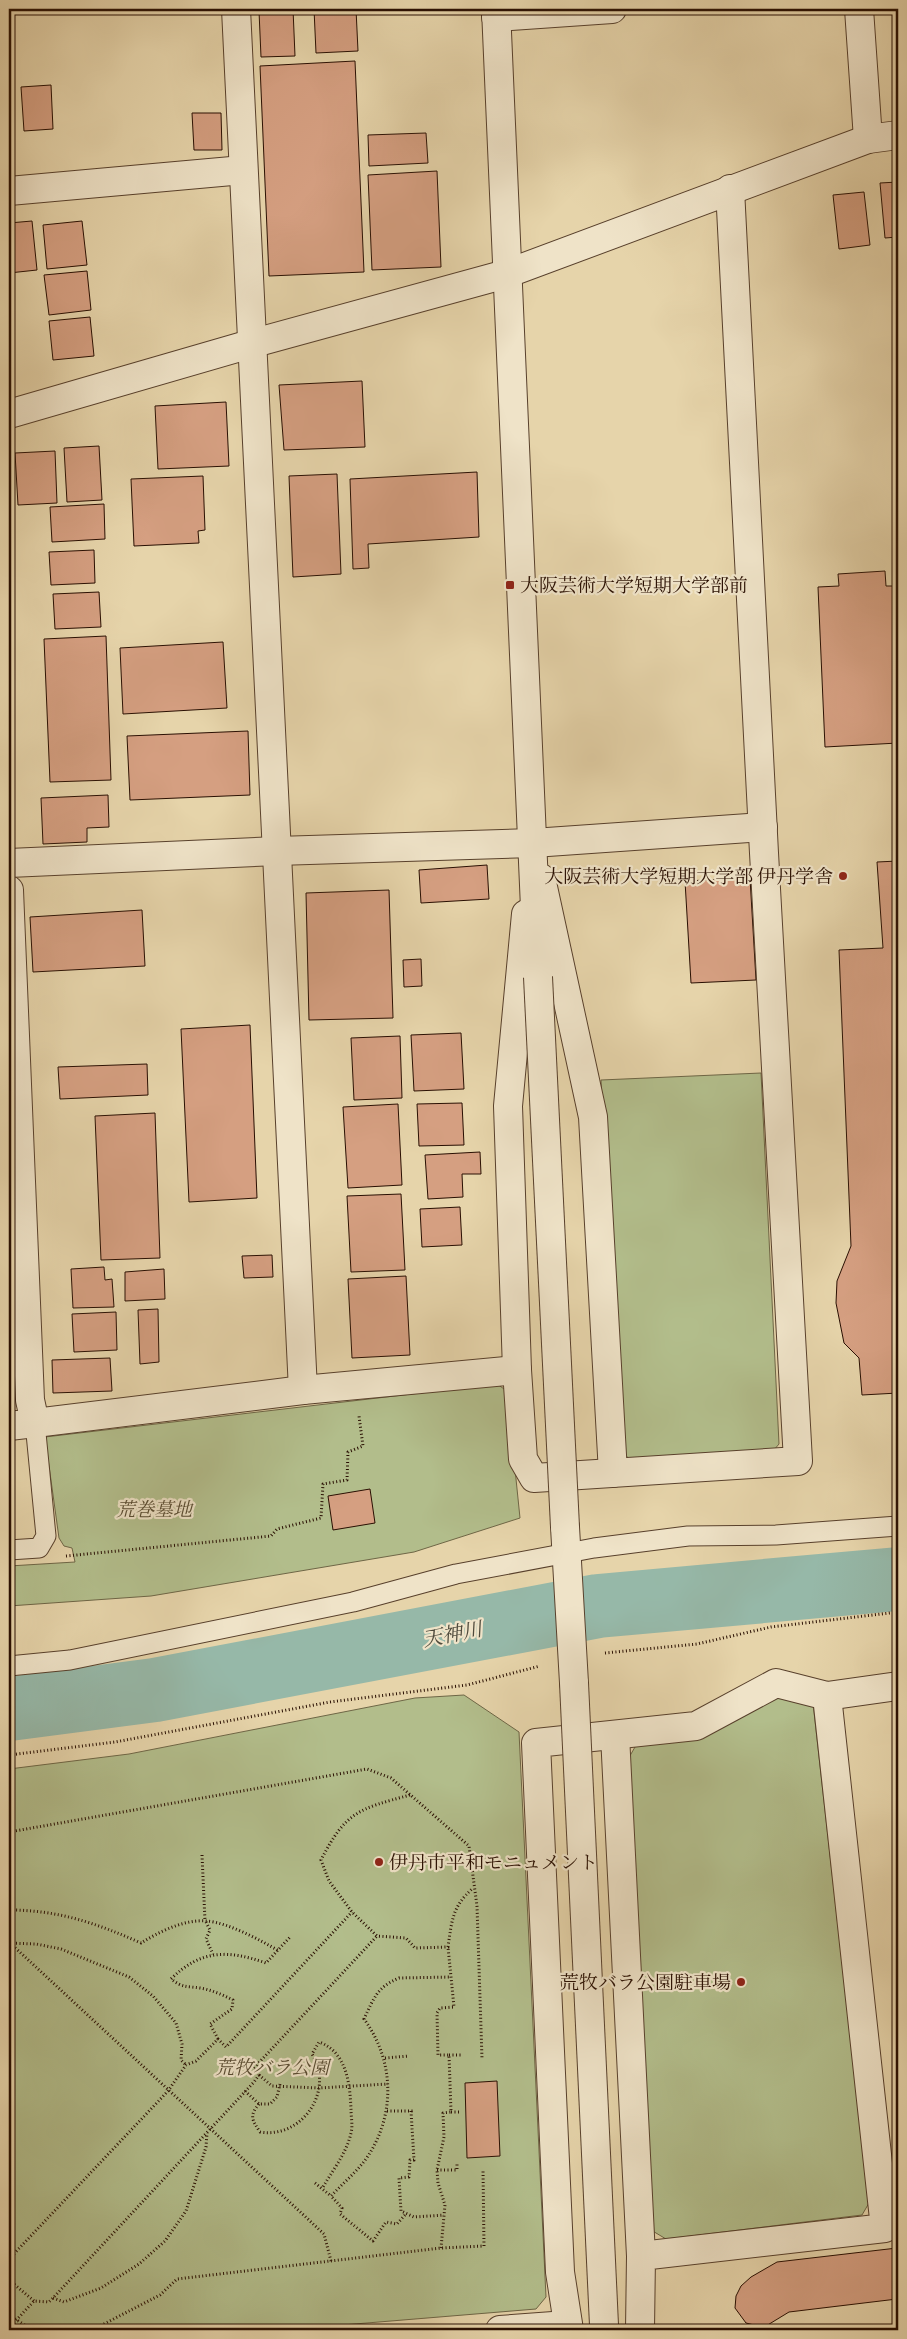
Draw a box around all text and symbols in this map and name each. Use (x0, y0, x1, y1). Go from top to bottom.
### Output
place label: 大阪芸術大学短期大学部前 (520, 573, 748, 599)
marker: 大阪芸術大学短期大学部前 (504, 579, 516, 591)
place label: 大阪芸術大学短期大学部 伊丹学舎 (544, 864, 833, 890)
marker: 大阪芸術大学短期大学部 伊丹学舎 (837, 870, 849, 882)
park label: 荒巻墓地 (116, 1497, 194, 1523)
water label: 天神川 (420, 1615, 486, 1653)
place label: 伊丹市平和モニュメント (389, 1850, 598, 1876)
marker: 伊丹市平和モニュメント (373, 1856, 385, 1868)
place label: 荒牧バラ公園駐車場 (560, 1970, 731, 1996)
marker: 荒牧バラ公園駐車場 (735, 1976, 747, 1988)
park label: 荒牧バラ公園 (215, 2055, 332, 2081)

